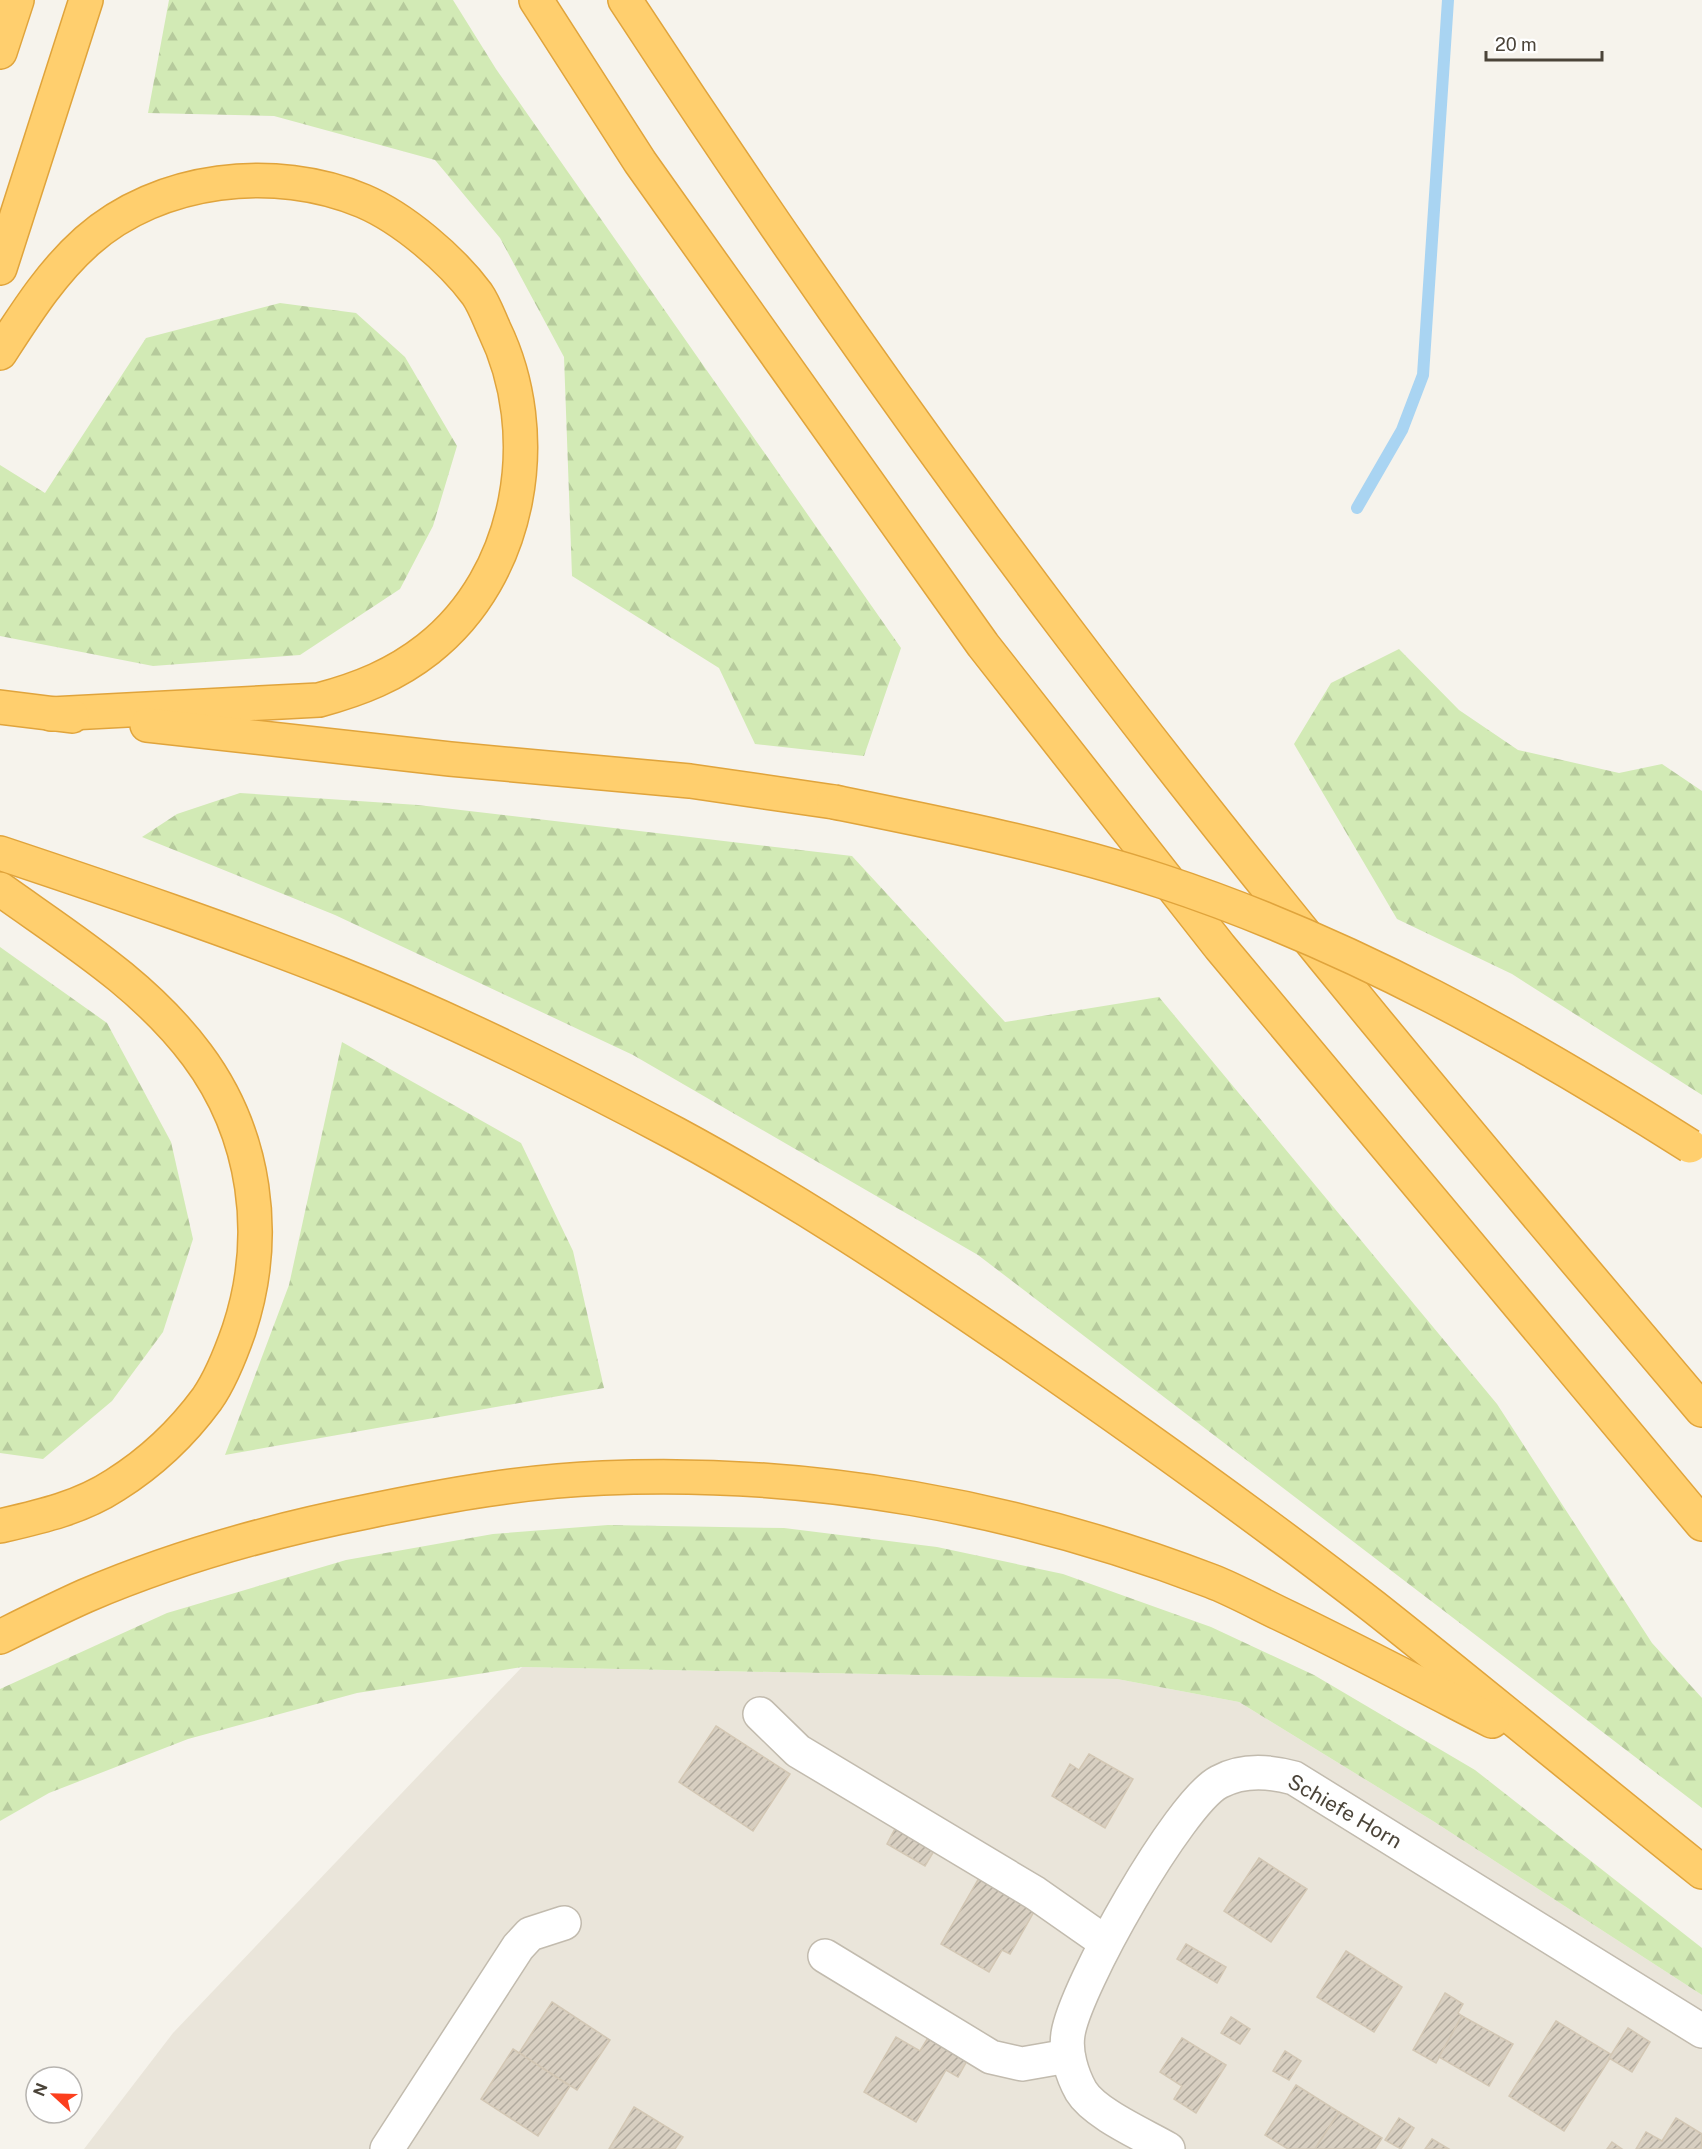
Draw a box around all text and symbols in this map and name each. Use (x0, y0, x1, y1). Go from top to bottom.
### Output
scale bar (1486, 24, 1602, 62)
text: 20 m (1495, 34, 1537, 55)
street label: Schiefe Horn (1284, 1768, 1406, 1854)
north arrow (24, 2065, 84, 2125)
text: N (29, 2080, 52, 2099)

